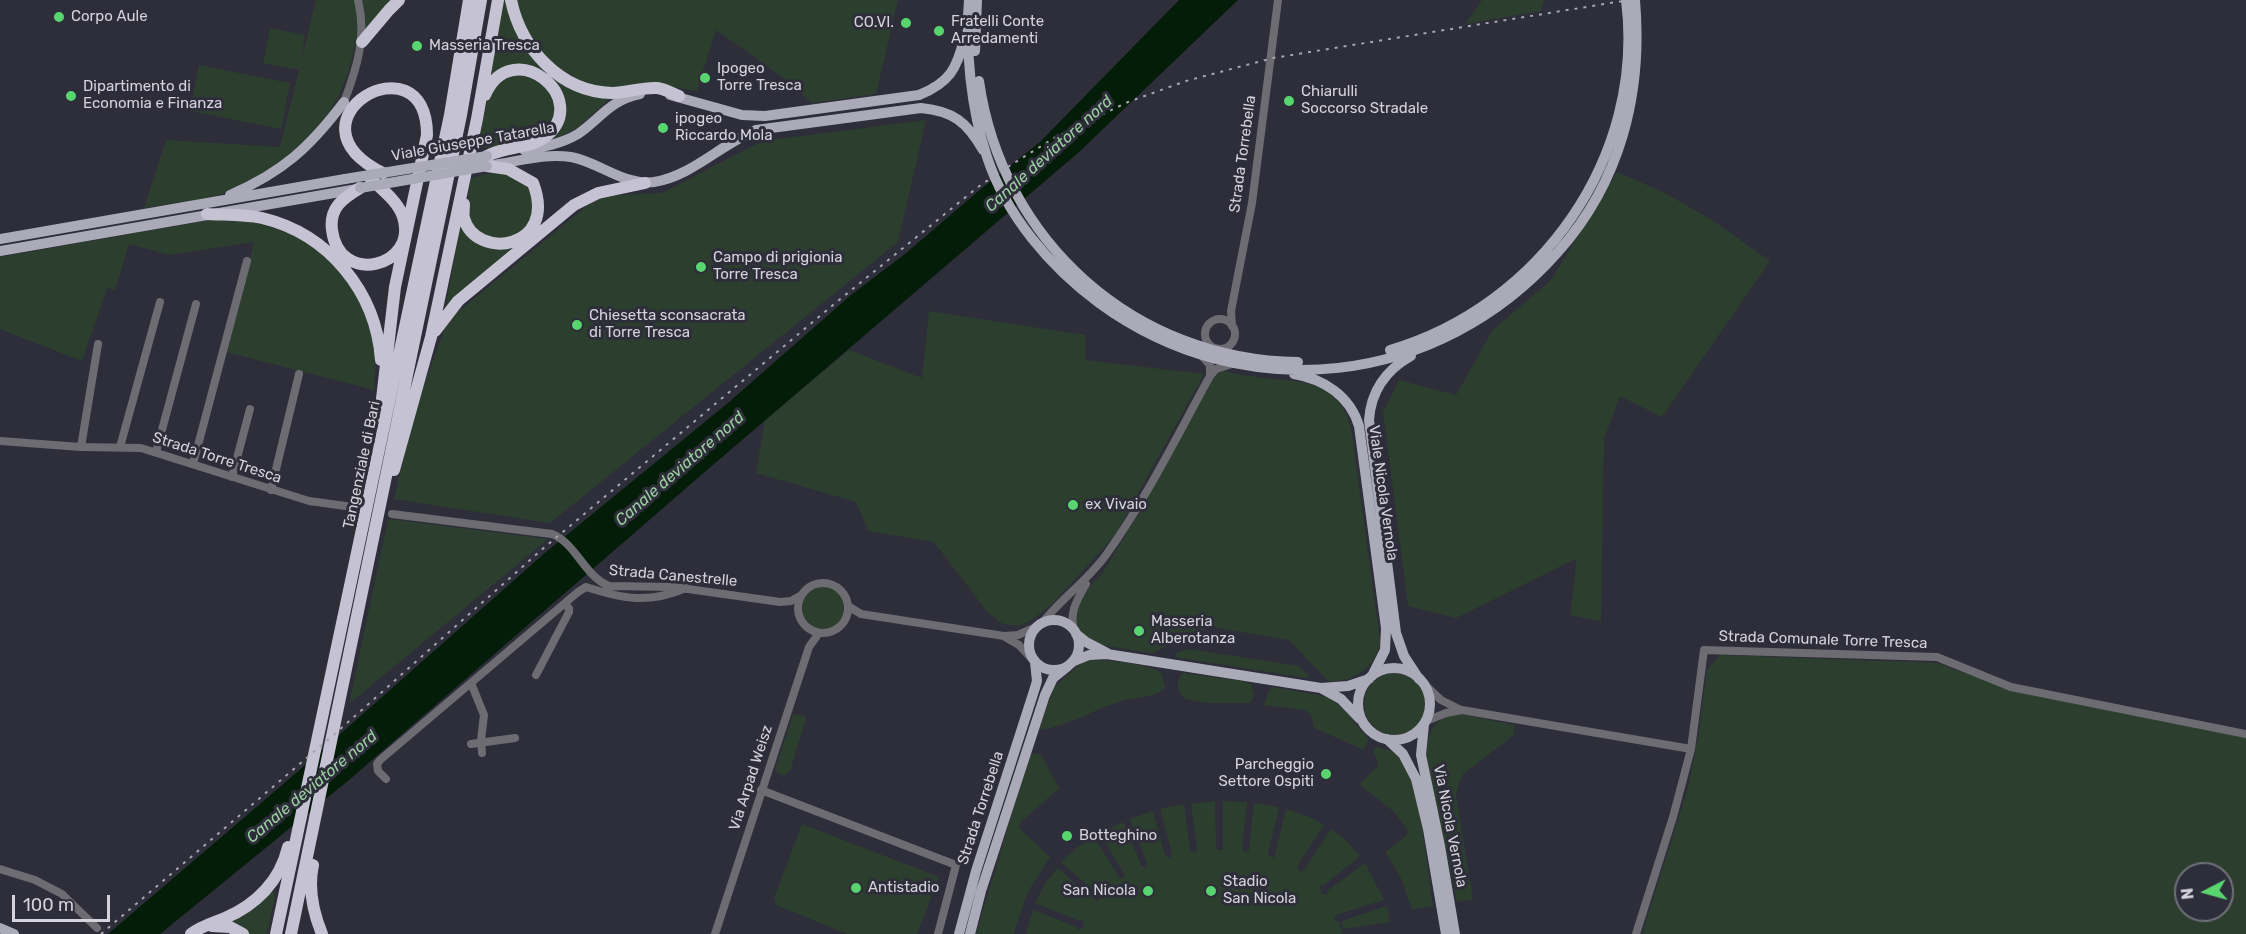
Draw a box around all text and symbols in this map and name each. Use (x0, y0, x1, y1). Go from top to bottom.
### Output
place label: Corpo Aule (71, 8, 148, 26)
marker: Corpo Aule (52, 10, 66, 24)
place label: Fratelli Conte Arredamenti (951, 13, 1044, 48)
place label: CO.VI. (854, 14, 894, 32)
marker: CO.VI. (899, 16, 913, 30)
marker: Fratelli Conte Arredamenti (932, 24, 946, 38)
place label: Masseria Tresca (429, 37, 540, 55)
marker: Masseria Tresca (410, 39, 424, 53)
place label: Ipogeo Torre Tresca (717, 60, 802, 95)
marker: Ipogeo Torre Tresca (698, 71, 712, 85)
place label: Dipartimento di Economia e Finanza (83, 78, 222, 113)
place label: Chiarulli Soccorso Stradale (1301, 83, 1428, 118)
marker: Dipartimento di Economia e Finanza (64, 89, 78, 103)
water label: Canale deviatore nord (981, 92, 1117, 216)
street label: Strada Torrebella (1226, 94, 1260, 214)
marker: Chiarulli Soccorso Stradale (1282, 94, 1296, 108)
place label: ipogeo Riccardo Mola (675, 110, 772, 145)
street label: Viale Giuseppe Tatarella (390, 119, 556, 165)
marker: ipogeo Riccardo Mola (656, 121, 670, 135)
place label: Campo di prigionia Torre Tresca (713, 249, 843, 284)
marker: Campo di prigionia Torre Tresca (694, 260, 708, 274)
place label: Chiesetta sconsacrata di Torre Tresca (589, 307, 746, 342)
marker: Chiesetta sconsacrata di Torre Tresca (570, 318, 584, 332)
street label: Tangenziale di Bari (340, 399, 384, 531)
water label: Canale deviatore nord (612, 408, 748, 530)
street label: Viale Nicola Vernola (1365, 424, 1401, 562)
street label: Strada Torre Tresca (150, 429, 284, 487)
place label: ex Vivaio (1085, 496, 1147, 514)
marker: ex Vivaio (1066, 498, 1080, 512)
street label: Strada Canestrelle (608, 561, 738, 591)
place label: Masseria Alberotanza (1151, 613, 1235, 648)
marker: Masseria Alberotanza (1132, 624, 1146, 638)
street label: Strada Comunale Torre Tresca (1718, 627, 1928, 653)
street label: Via Arpad Weisz (725, 723, 777, 833)
water label: Canale deviatore nord (243, 727, 381, 847)
street label: Strada Torrebella (954, 749, 1008, 867)
place label: Parcheggio Settore Ospiti (1218, 756, 1314, 791)
street label: Via Nicola Vernola (1429, 763, 1471, 889)
marker: Parcheggio Settore Ospiti (1319, 767, 1333, 781)
place label: Botteghino (1079, 827, 1157, 845)
marker: Botteghino (1060, 829, 1074, 843)
north arrow (2174, 862, 2234, 922)
place label: Stadio San Nicola (1223, 873, 1296, 908)
place label: Antistadio (868, 879, 939, 897)
marker: Antistadio (849, 881, 863, 895)
place label: San Nicola (1063, 882, 1136, 900)
scale bar (15, 883, 112, 921)
marker: San Nicola (1141, 884, 1155, 898)
marker: Stadio San Nicola (1204, 884, 1218, 898)
text: N (2178, 887, 2198, 900)
text: 100 m (23, 894, 74, 916)

